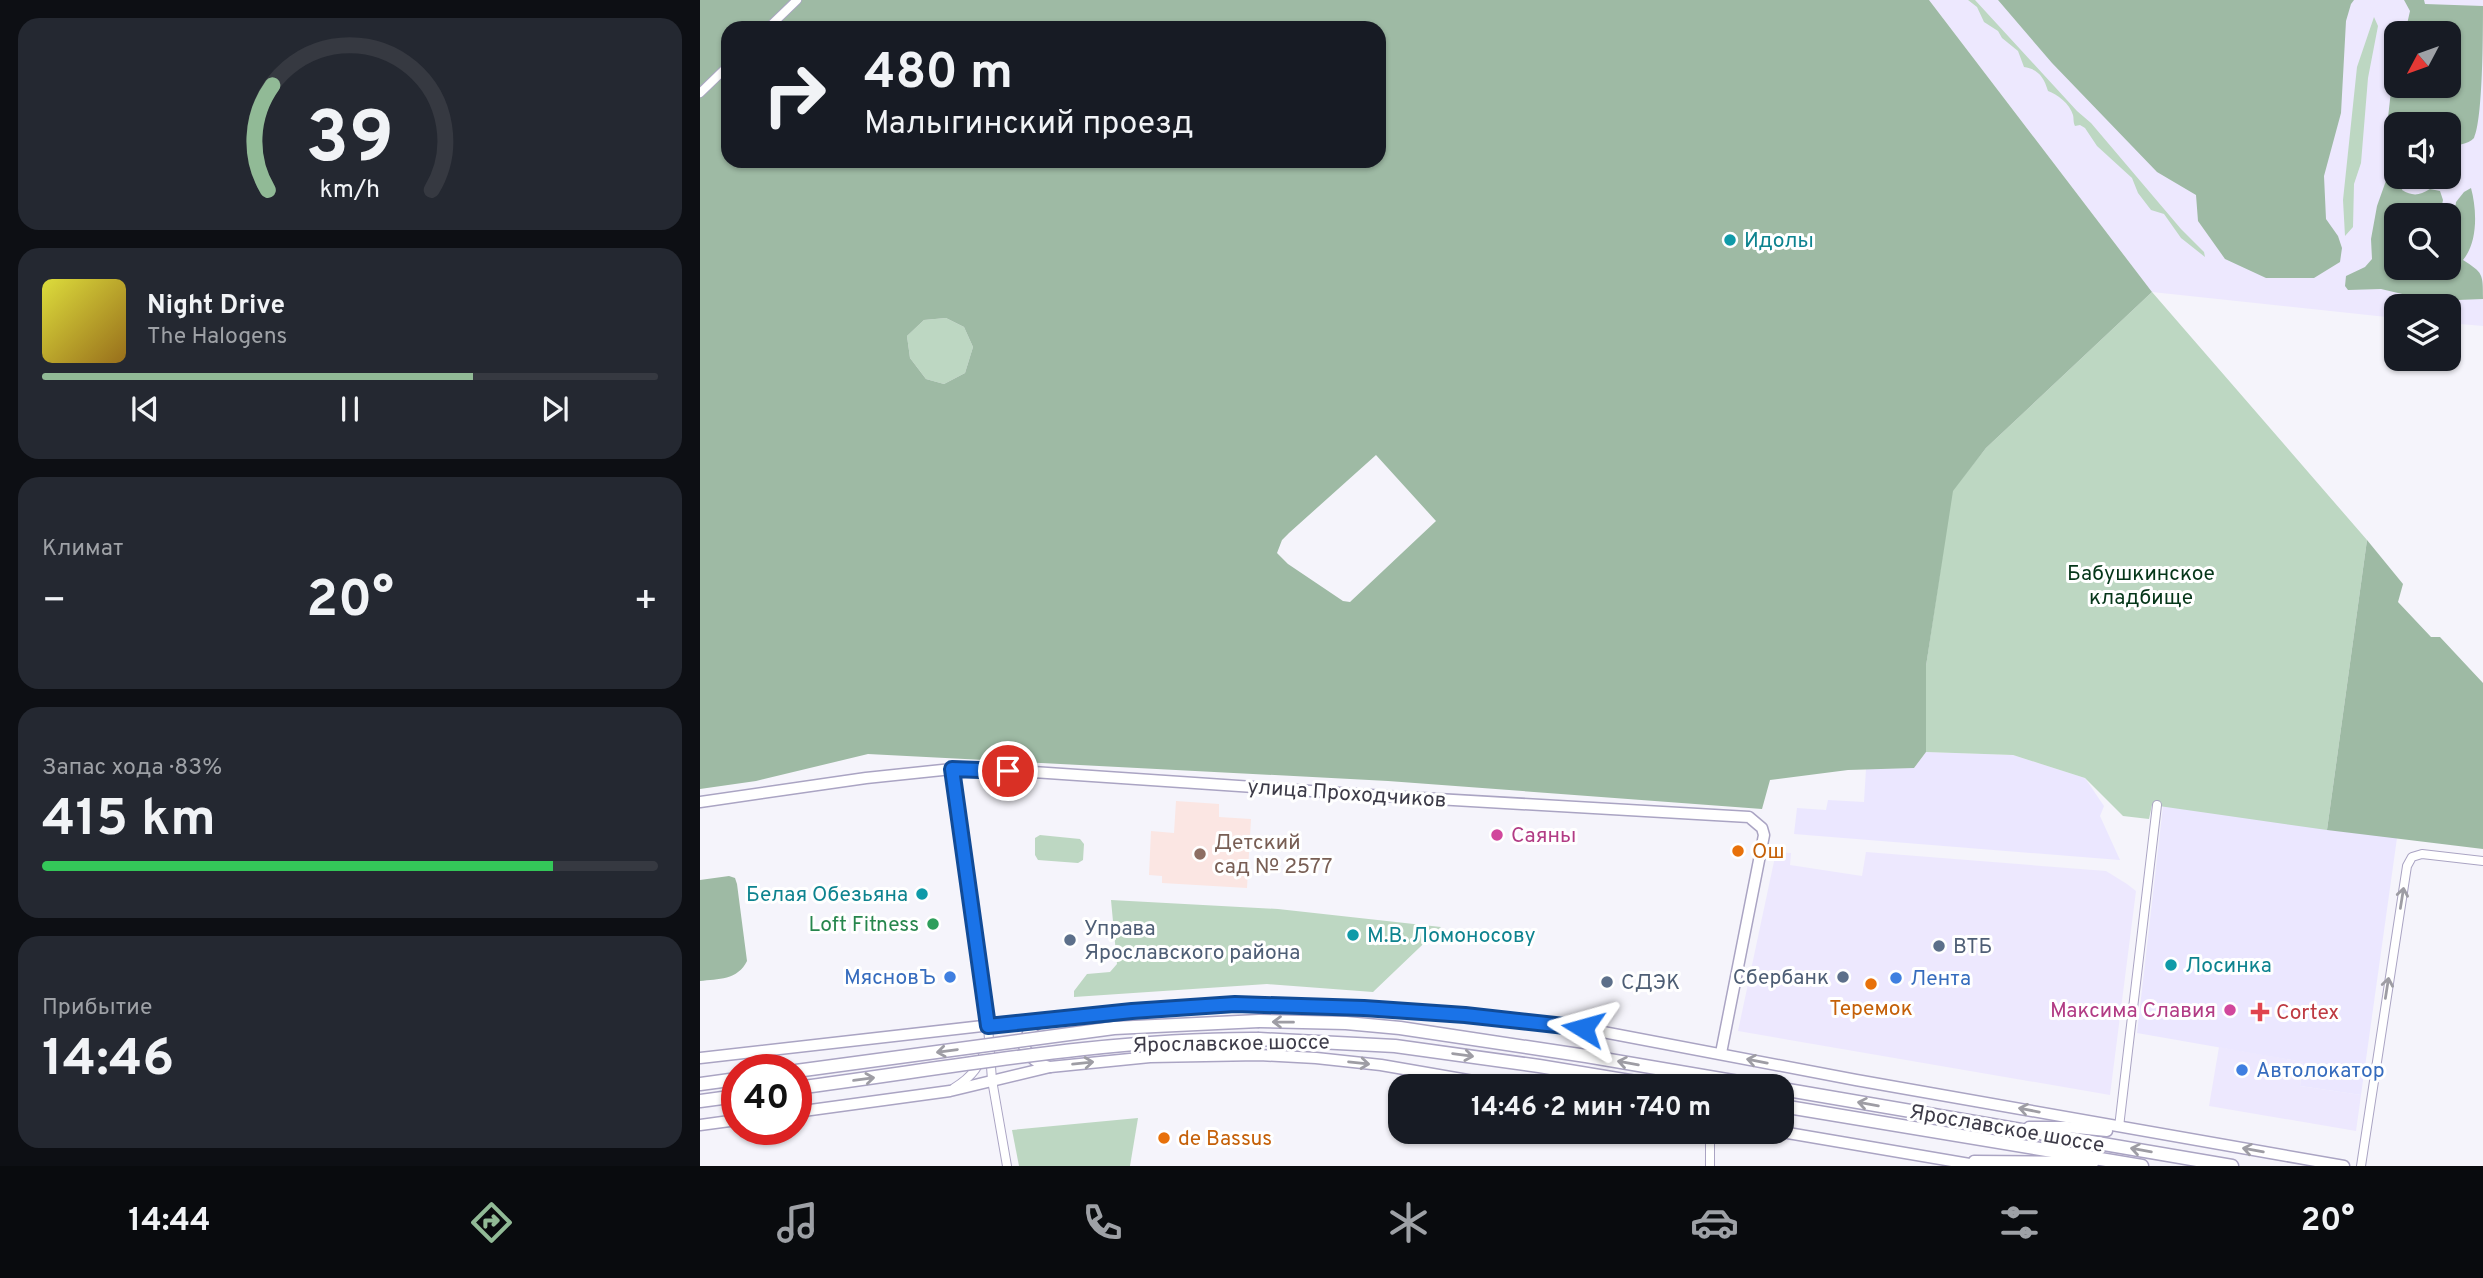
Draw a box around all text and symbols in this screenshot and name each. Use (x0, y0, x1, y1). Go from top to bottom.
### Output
north arrow (2384, 21, 2460, 98)
map controls (2384, 21, 2461, 371)
text: 480 m (864, 44, 1013, 106)
icon: right (749, 49, 840, 140)
text: 39 (306, 96, 394, 188)
text: Малыгинский проезд (864, 105, 1194, 145)
button: sound (2384, 112, 2461, 189)
text: km/h (320, 175, 380, 207)
button: search (2384, 203, 2461, 280)
place label: Идолы (1744, 228, 1814, 255)
marker: Идолы (1722, 232, 1738, 248)
text: Night Drive (147, 290, 285, 323)
button: layers (2384, 294, 2461, 371)
text: The Halogens (147, 323, 287, 352)
icon: previous (126, 390, 164, 428)
icon: pause (331, 390, 369, 428)
icon: next (536, 390, 574, 428)
text: Климат (42, 535, 123, 564)
park label: Бабушкинское кладбище (2067, 561, 2215, 612)
text: 20° (306, 569, 394, 635)
text: − (42, 578, 67, 627)
text: + (633, 578, 658, 627)
pin (978, 741, 1038, 801)
icon: arrive (989, 752, 1027, 790)
text: Запас хода · 83% (42, 754, 222, 783)
street label: улица Проходчиков (1246, 774, 1447, 815)
text: 415 km (42, 788, 216, 854)
place label: Саяны (1511, 823, 1576, 850)
marker: Саяны (1489, 827, 1505, 843)
place label: Детский сад № 2577 (1214, 830, 1333, 881)
place label: Ош (1752, 839, 1785, 866)
marker: Ош (1730, 843, 1746, 859)
marker: Детский сад № 2577 (1192, 846, 1208, 862)
place label: Белая Обезьяна (746, 882, 908, 909)
marker: Белая Обезьяна (914, 886, 930, 902)
one-way arrow (2395, 887, 2408, 910)
place label: Loft Fitness (809, 912, 919, 939)
marker: Loft Fitness (925, 916, 941, 932)
place label: Управа Ярославского района (1084, 916, 1300, 967)
place label: М.В. Ломоносову (1367, 923, 1536, 950)
marker: М.В. Ломоносову (1345, 927, 1361, 943)
marker: Управа Ярославского района (1062, 932, 1078, 948)
place label: ВТБ (1953, 934, 1992, 961)
marker: ВТБ (1931, 938, 1947, 954)
place label: Лосинка (2185, 953, 2272, 980)
marker: Лосинка (2163, 957, 2179, 973)
place label: МясновЪ (844, 965, 936, 992)
place label: Сбербанк (1733, 965, 1829, 992)
place label: Лента (1910, 966, 1971, 993)
marker: МясновЪ (942, 969, 958, 985)
marker: Сбербанк (1835, 969, 1851, 985)
place label: СДЭК (1621, 970, 1680, 997)
marker: Лента (1888, 970, 1904, 986)
marker: СДЭК (1599, 974, 1615, 990)
marker: Теремок (1863, 976, 1879, 992)
one-way arrow (2381, 977, 2394, 1000)
position arrow (1546, 991, 1620, 1065)
text: Прибытие (42, 994, 152, 1023)
place label: Теремок (1829, 996, 1913, 1023)
place label: Максима Славия (2050, 998, 2216, 1025)
place label: Cortex (2276, 1000, 2339, 1027)
marker: Максима Славия (2222, 1002, 2238, 1018)
marker: Cortex (2250, 1002, 2270, 1022)
one-way arrow (1272, 1015, 1295, 1029)
text: 14:46 (42, 1028, 174, 1094)
street label: Ярославское шоссе (1132, 1029, 1330, 1060)
one-way arrow (936, 1044, 959, 1057)
one-way arrow (1451, 1049, 1473, 1062)
one-way arrow (1746, 1053, 1769, 1067)
speed limit sign: 40 (721, 1054, 812, 1145)
one-way arrow (1347, 1056, 1369, 1069)
one-way arrow (1617, 1056, 1640, 1069)
one-way arrow (1071, 1057, 1094, 1070)
place label: Автолокатор (2256, 1058, 2385, 1085)
marker: Автолокатор (2234, 1062, 2250, 1078)
one-way arrow (852, 1072, 875, 1085)
text: 14:46 · 2 мин · 740 m (1471, 1092, 1711, 1125)
one-way arrow (1857, 1097, 1880, 1110)
street label: Ярославское шоссе (1907, 1099, 2106, 1160)
one-way arrow (2018, 1103, 2041, 1116)
place label: de Bassus (1178, 1126, 1272, 1153)
marker: de Bassus (1156, 1130, 1172, 1146)
one-way arrow (2130, 1143, 2153, 1156)
one-way arrow (2242, 1143, 2265, 1156)
icon: directions (467, 1198, 516, 1247)
icon: music (773, 1198, 822, 1247)
icon: phone (1078, 1198, 1127, 1247)
icon: climate (1384, 1198, 1433, 1247)
icon: car (1690, 1198, 1739, 1247)
icon: filters (1995, 1198, 2044, 1247)
text: 14:44 (128, 1202, 211, 1242)
text: 20° (2301, 1202, 2355, 1242)

